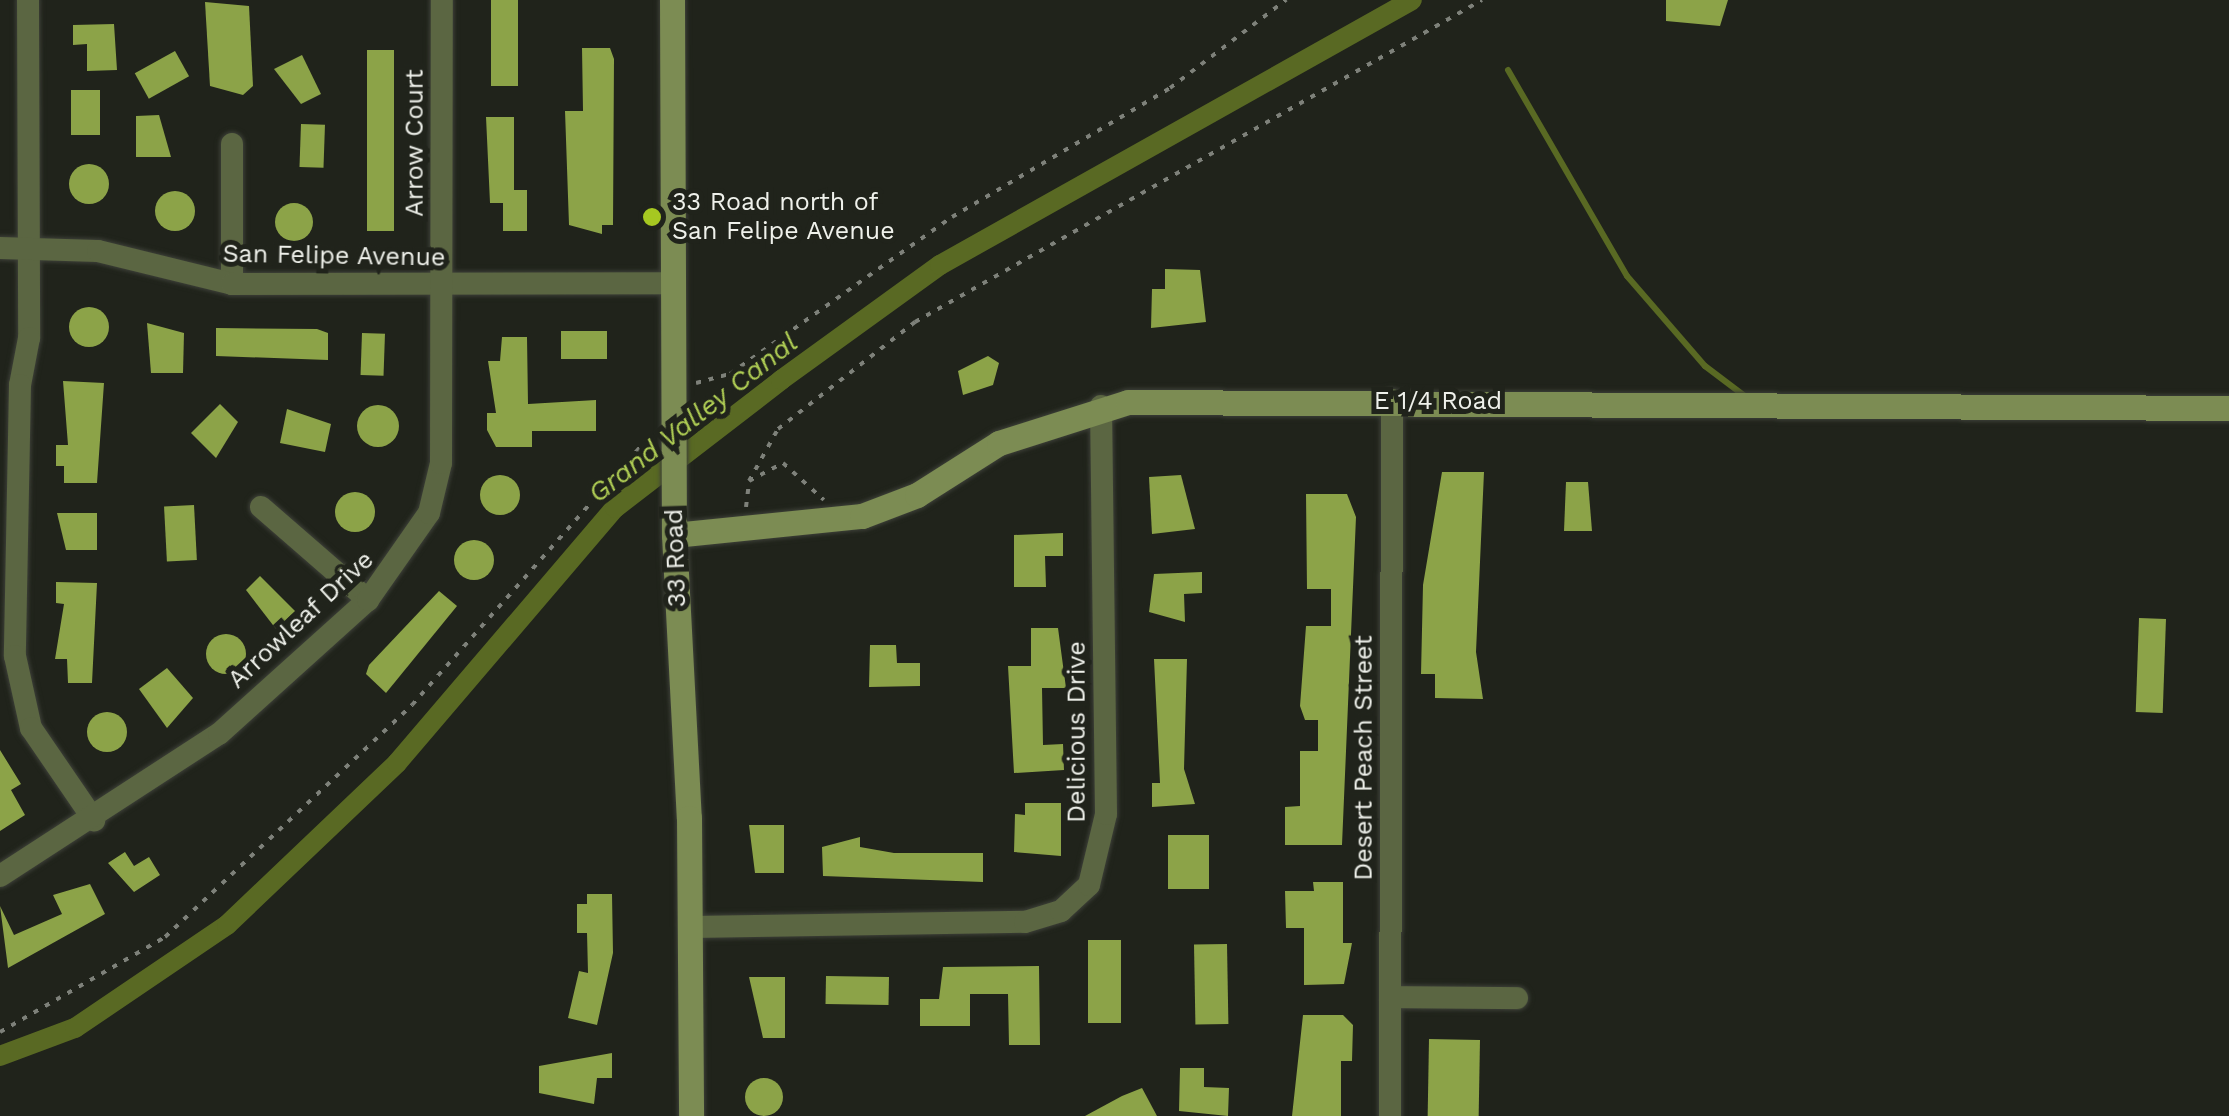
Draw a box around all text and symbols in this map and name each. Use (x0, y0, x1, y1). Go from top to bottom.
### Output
street label: Arrow Court (400, 69, 430, 217)
place label: 33 Road north of San Felipe Avenue (672, 188, 896, 247)
marker: 33 Road north of San Felipe Avenue (641, 206, 663, 228)
street label: San Felipe Avenue (222, 239, 446, 273)
water label: Grand Valley Canal (581, 325, 805, 511)
street label: E 1/4 Road (1374, 386, 1502, 416)
street label: 33 Road (659, 508, 693, 608)
street label: Arrowleaf Drive (222, 545, 380, 695)
street label: Desert Peach Street (1349, 635, 1379, 881)
street label: Delicious Drive (1062, 641, 1092, 823)

